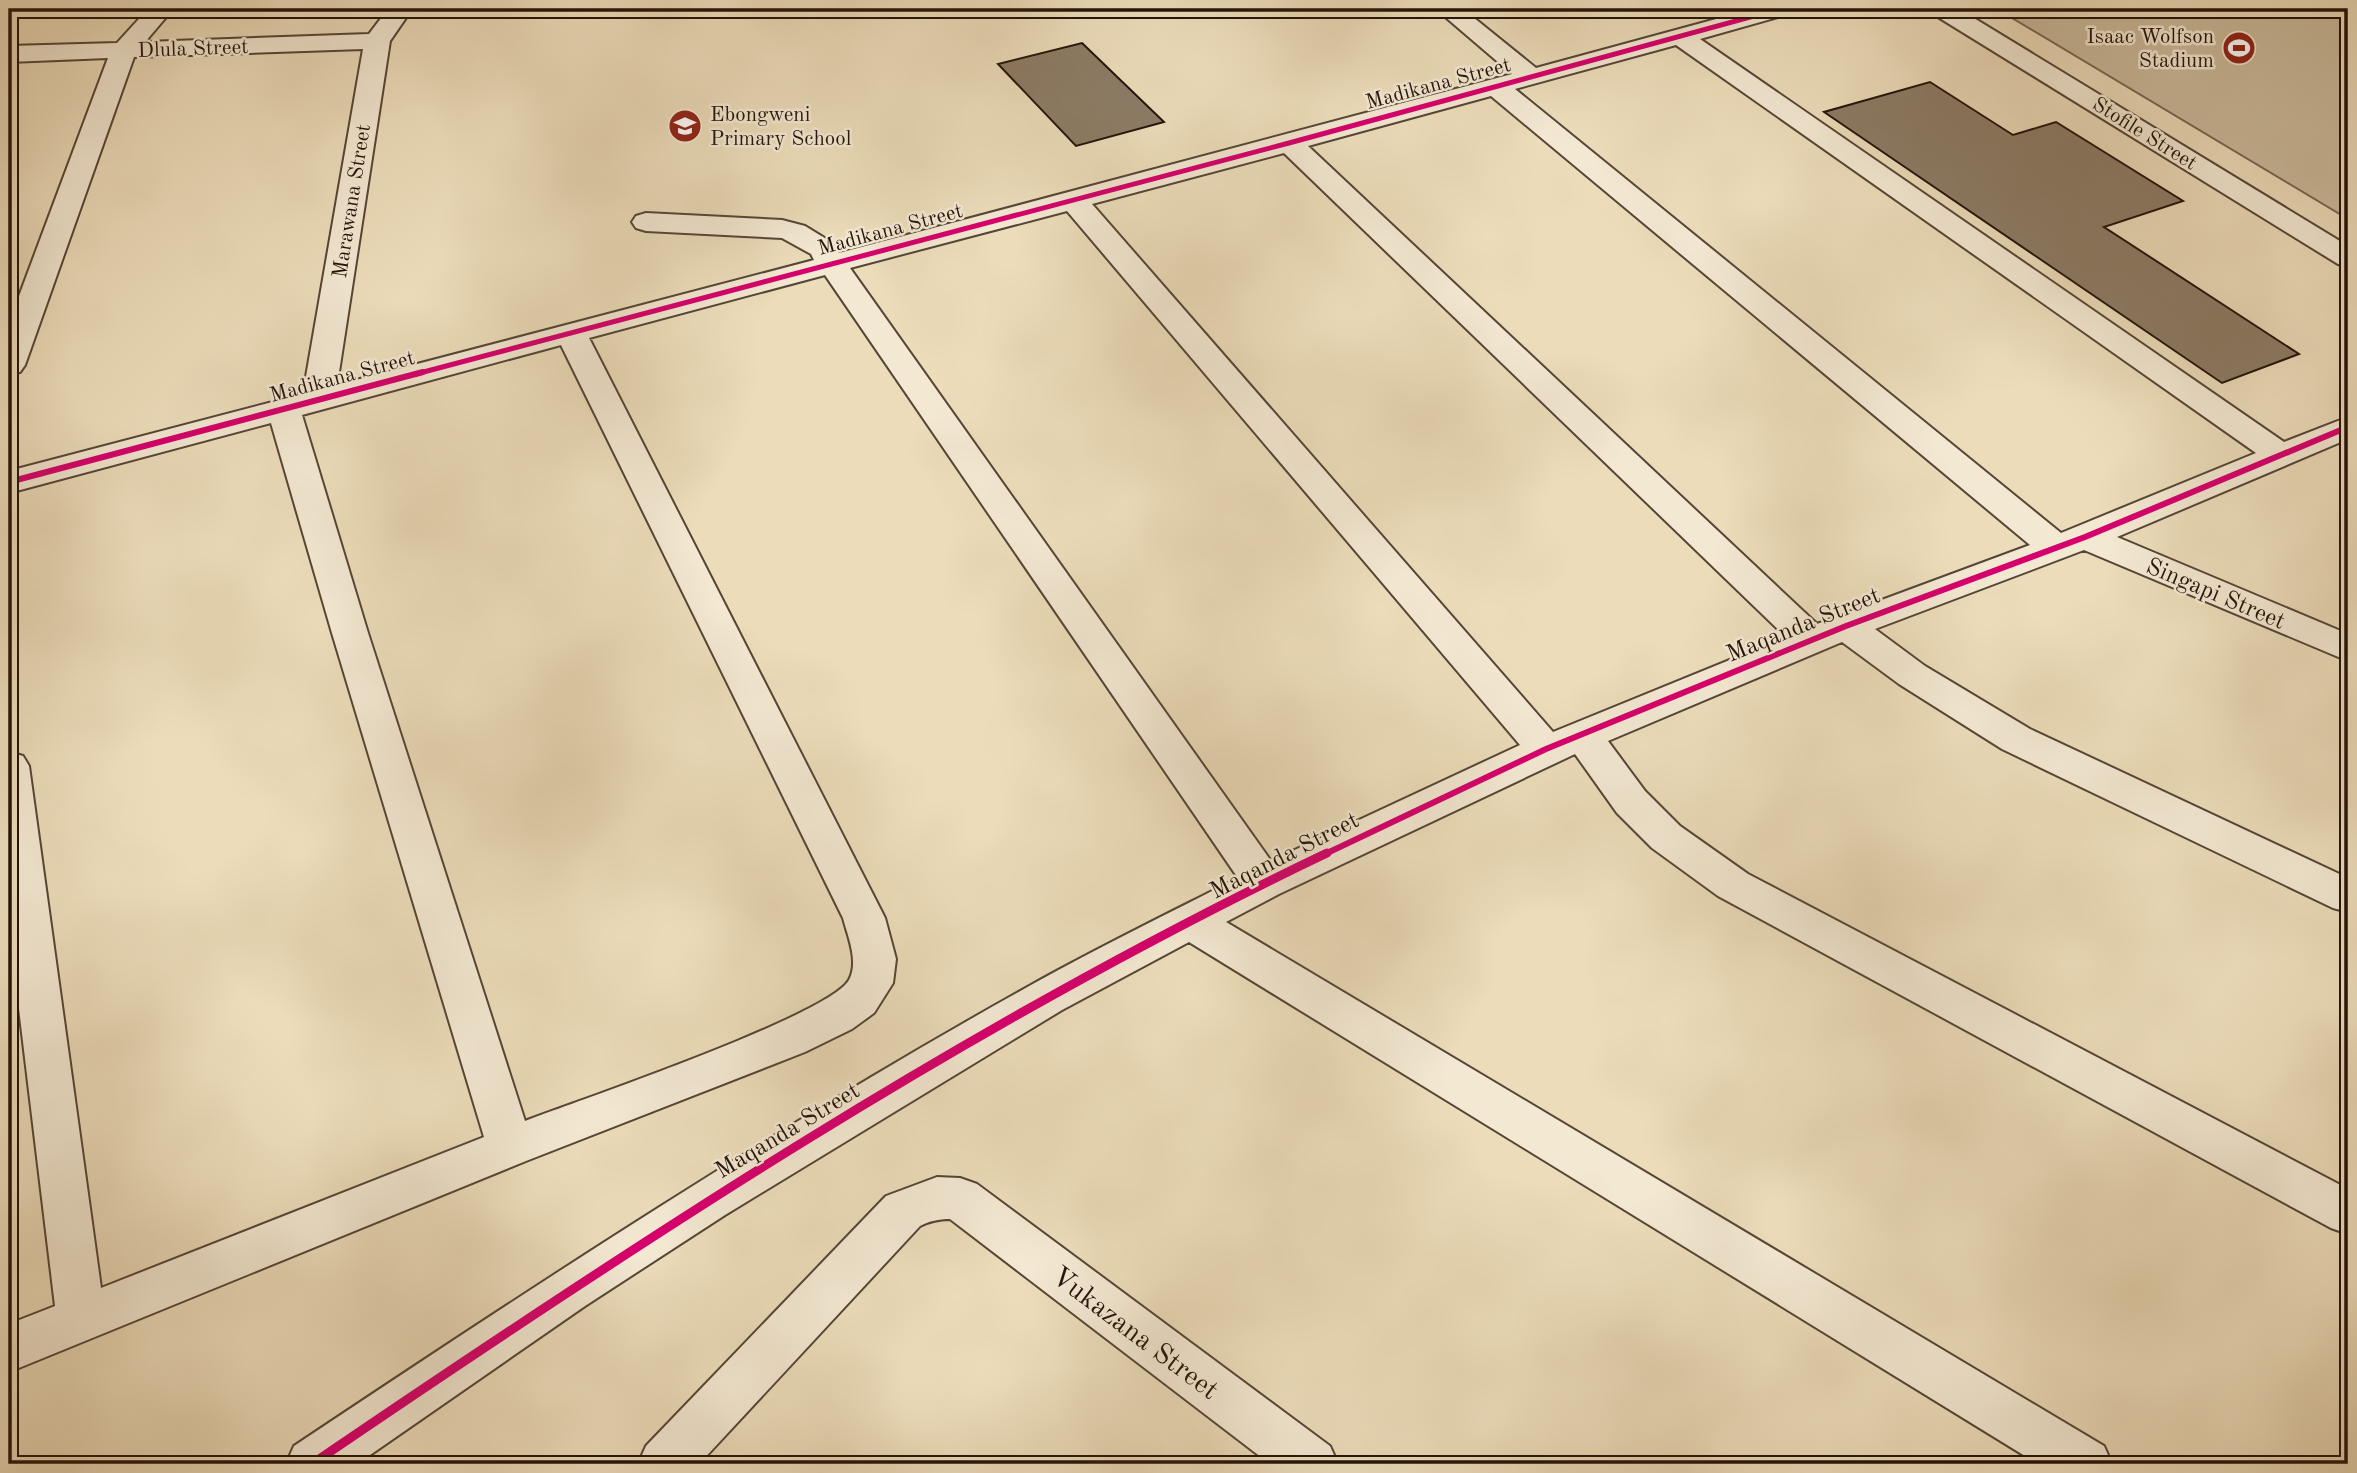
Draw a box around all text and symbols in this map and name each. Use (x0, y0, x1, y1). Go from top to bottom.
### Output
place label: Isaac Wolfson Stadium (2087, 27, 2214, 72)
sports icon: Isaac Wolfson Stadium (2220, 29, 2258, 67)
street label: Dlula Street (137, 37, 249, 62)
street label: Madikana Street (1364, 55, 1513, 114)
street label: Stofile Street (2088, 94, 2200, 175)
place label: Ebongweni Primary School (710, 105, 852, 150)
school or university icon: Ebongweni Primary School (666, 107, 704, 145)
street label: Marawana Street (330, 123, 375, 280)
street label: Madikana Street (816, 201, 965, 260)
street label: Madikana Street (268, 348, 417, 407)
street label: Singapi Street (2142, 555, 2288, 635)
street label: Maqanda Street (1723, 584, 1884, 668)
street label: Maqanda Street (1207, 809, 1363, 905)
street label: Maqanda Street (712, 1079, 864, 1184)
street label: Vukazana Street (1046, 1263, 1223, 1406)

